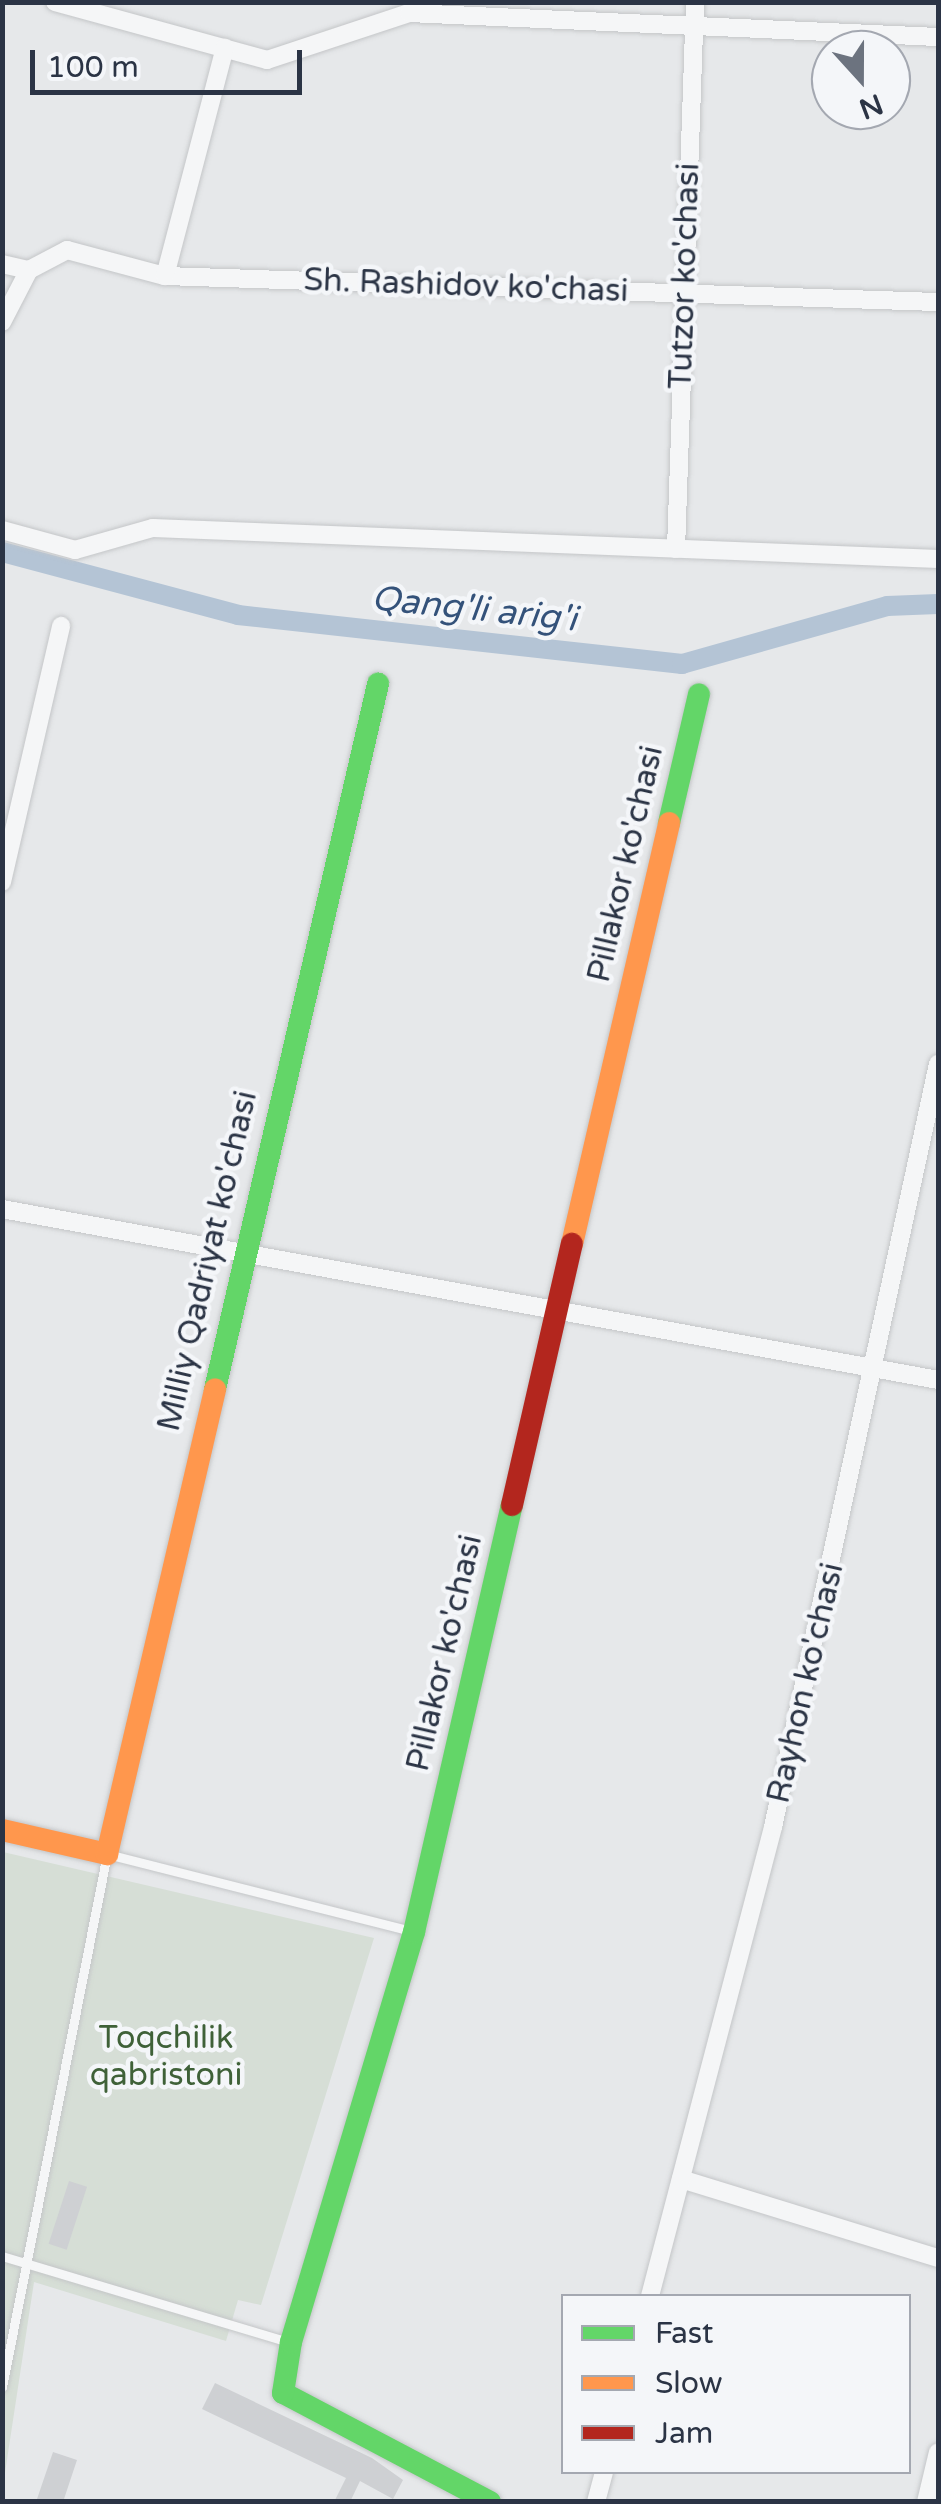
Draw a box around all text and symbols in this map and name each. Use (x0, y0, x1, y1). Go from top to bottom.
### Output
scale bar (35, 30, 308, 92)
north arrow (811, 30, 911, 130)
text: 100 m (47, 49, 139, 86)
text: N (854, 86, 888, 126)
street label: Tutzor ko'chasi (662, 162, 708, 390)
street label: Sh. Rashidov ko'chasi (303, 261, 629, 311)
water label: Qang'li arig'i (369, 577, 579, 641)
street label: Pillakor ko'chasi (580, 742, 672, 986)
street label: Milliy Qadriyat ko'chasi (150, 1087, 266, 1435)
street label: Pillakor ko'chasi (399, 1531, 491, 1775)
street label: Rayhon ko'chasi (760, 1559, 852, 1807)
park label: Toqchilik qabristoni (90, 2020, 242, 2095)
legend (561, 2294, 911, 2474)
text: Fast (655, 2315, 714, 2352)
text: Slow (655, 2365, 723, 2402)
text: Jam (655, 2415, 713, 2452)

